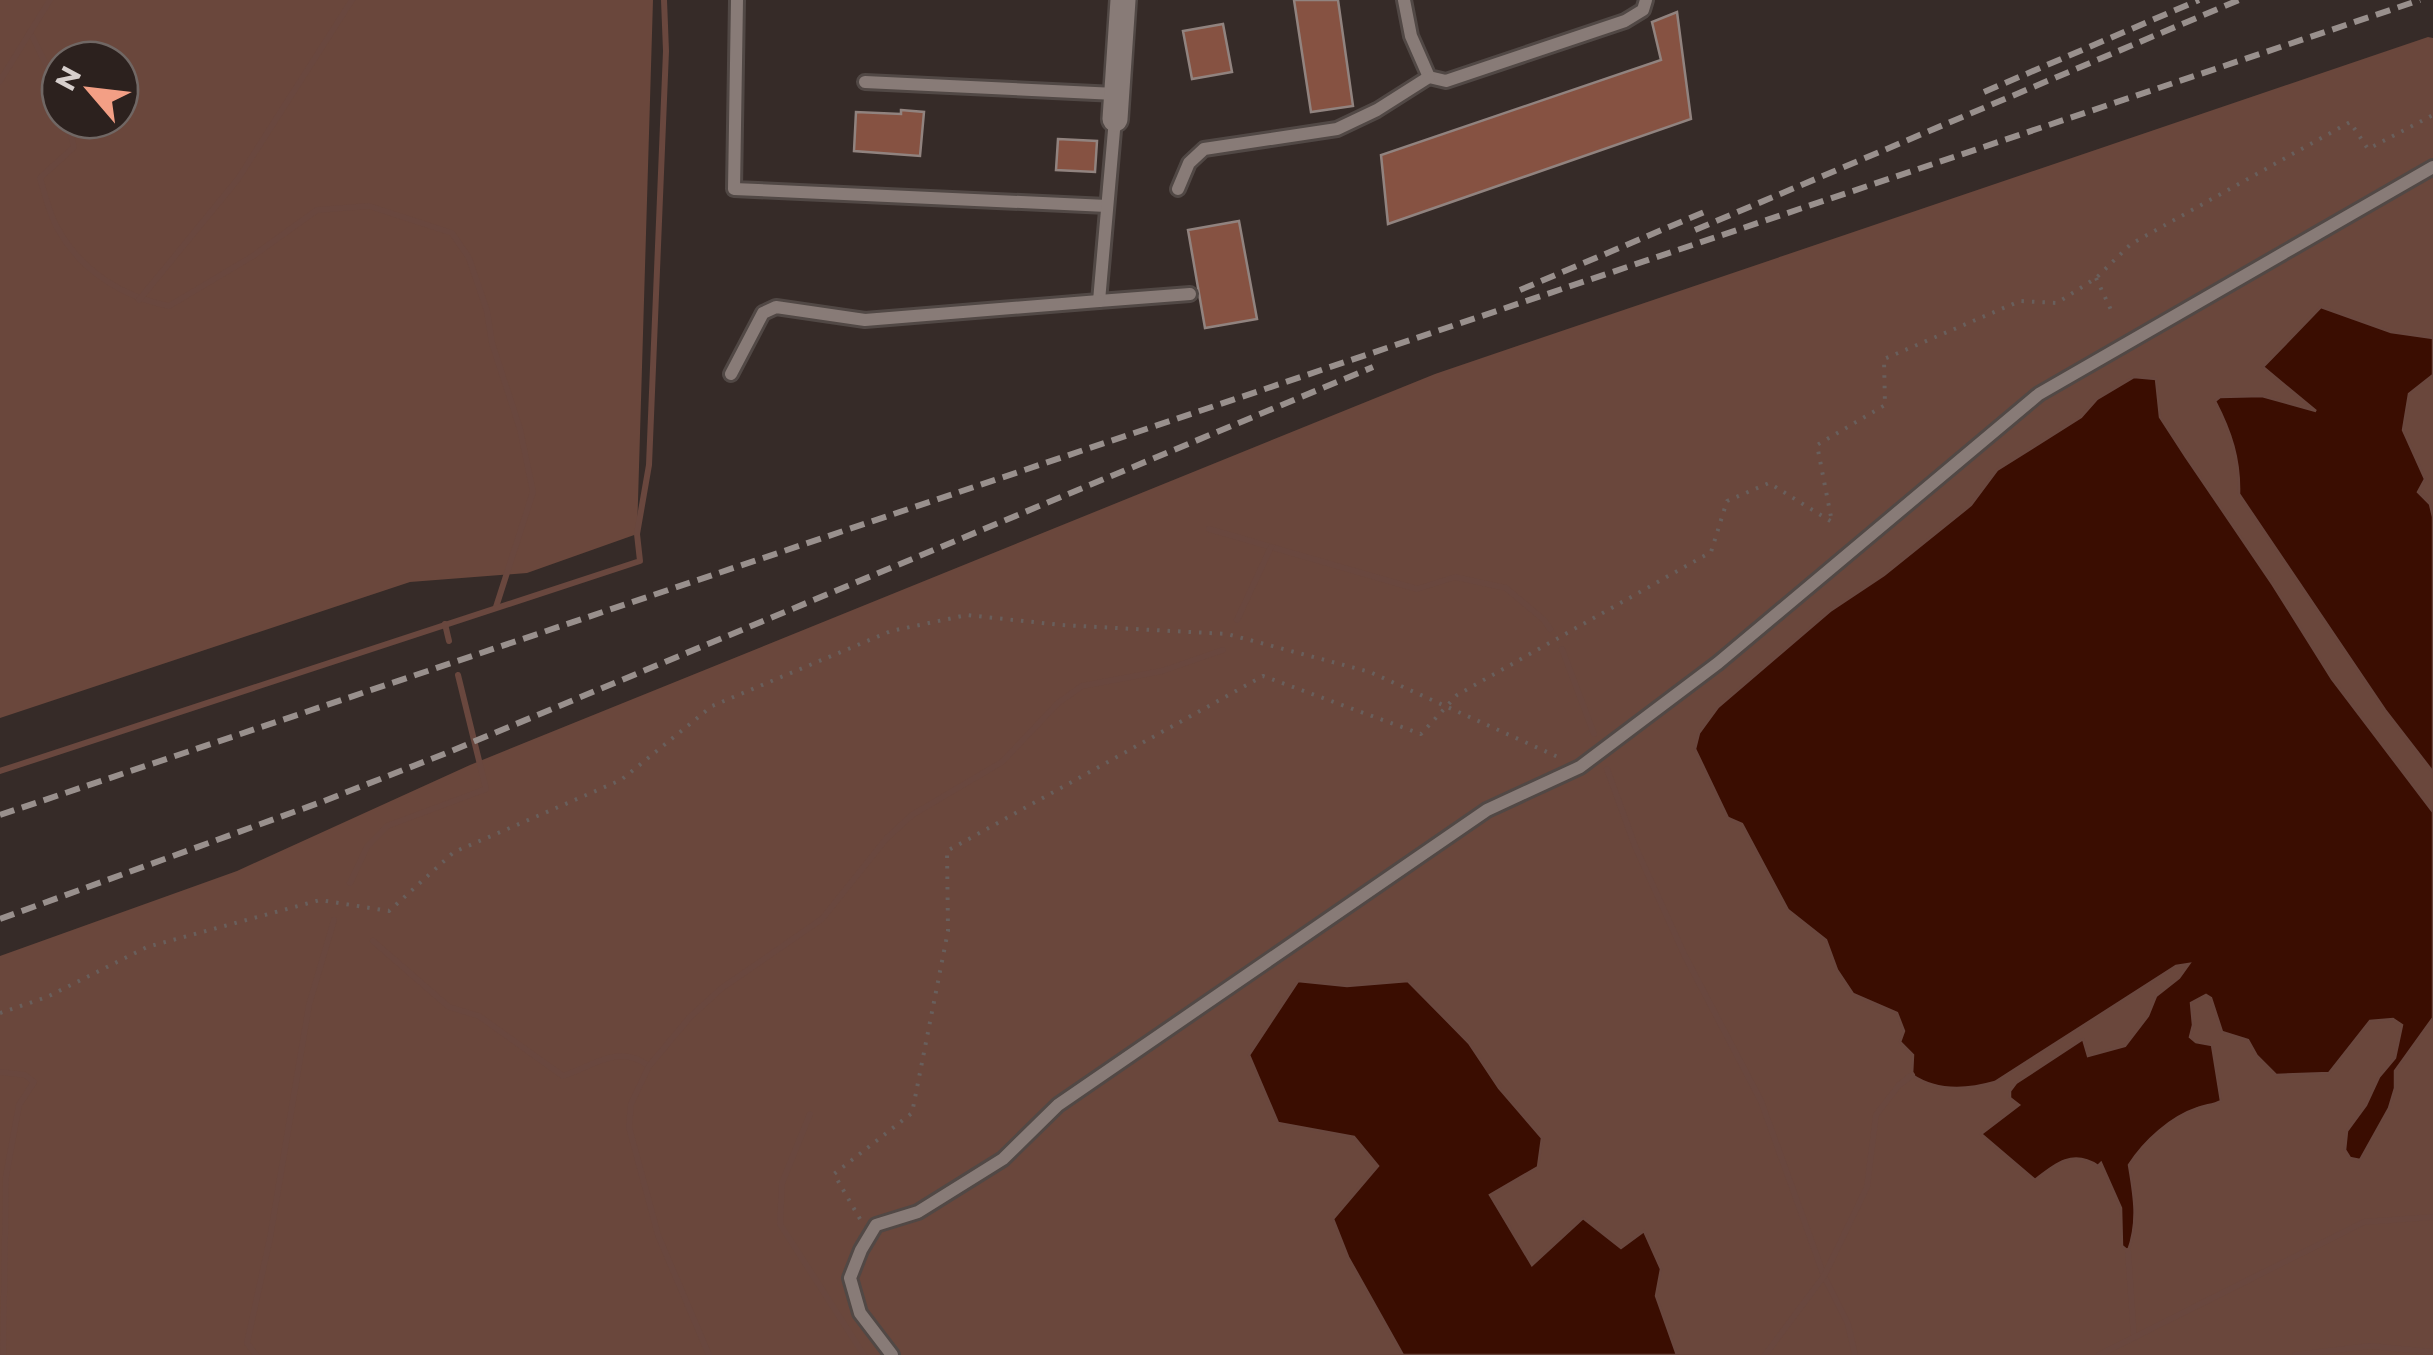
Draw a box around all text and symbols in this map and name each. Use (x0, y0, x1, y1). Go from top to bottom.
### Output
north arrow (40, 40, 140, 140)
text: N (48, 60, 88, 96)

